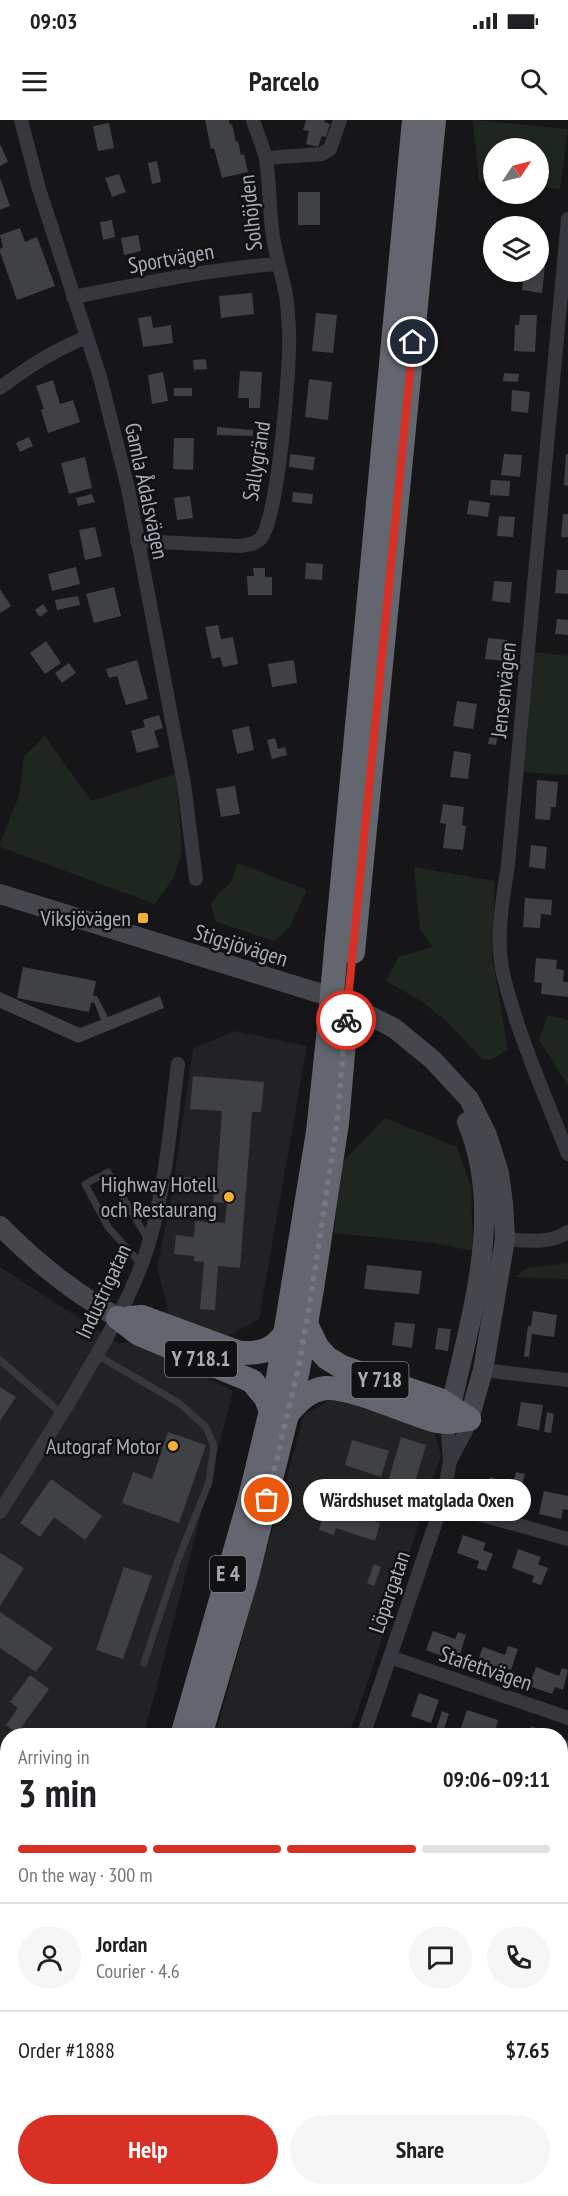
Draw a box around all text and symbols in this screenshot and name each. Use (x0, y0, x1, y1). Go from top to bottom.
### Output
text: 09:03 (30, 7, 78, 35)
text: Parcelo (249, 64, 319, 98)
icon: menu (18, 65, 51, 98)
icon: search (517, 65, 550, 98)
north arrow (483, 138, 549, 204)
map controls (483, 138, 549, 282)
street label: Solhöjden (232, 174, 268, 252)
button: layers (483, 216, 549, 282)
street label: Sportvägen (126, 237, 216, 279)
pin (387, 316, 438, 367)
icon: home (396, 325, 429, 358)
street label: Sallygränd (236, 419, 276, 503)
street label: Gamla Ådalsvägen (119, 420, 175, 562)
street label: Jensenvägen (484, 641, 522, 740)
place label: Viksjövägen (39, 904, 131, 932)
marker: Viksjövägen (136, 911, 150, 925)
street label: Stigsjövägen (191, 917, 291, 973)
courier (316, 990, 376, 1050)
icon: bike (330, 1004, 363, 1037)
place label: Highway Hotell och Restaurang (101, 1170, 218, 1223)
marker: Highway Hotell och Restaurang (222, 1190, 236, 1204)
street label: Industrigatan (69, 1239, 137, 1343)
road number: Y 718.1 (165, 1341, 237, 1377)
road number: Y 718 (352, 1362, 409, 1398)
place label: Autograf Motor (46, 1432, 161, 1460)
marker: Autograf Motor (166, 1439, 180, 1453)
pin (241, 1474, 292, 1525)
callout: Wärdshuset matglada Oxen (303, 1479, 531, 1521)
icon: bag (250, 1483, 283, 1516)
text: Wärdshuset matglada Oxen (320, 1487, 514, 1513)
street label: Löpargatan (362, 1547, 416, 1637)
road number: E 4 (210, 1556, 246, 1592)
street label: Stafettvägen (436, 1639, 536, 1697)
text: Arriving in (18, 1744, 90, 1770)
text: 09:06–09:11 (443, 1765, 550, 1793)
text: 3 min (18, 1767, 97, 1818)
text: On the way · 300 m (18, 1862, 153, 1888)
button: person (18, 1926, 81, 1989)
button: chat (409, 1926, 472, 1989)
button: phone (487, 1926, 550, 1989)
text: Jordan (96, 1930, 147, 1958)
text: Courier · 4.6 (96, 1958, 180, 1984)
text: Order #1888 (18, 2036, 115, 2064)
text: $7.65 (505, 2036, 550, 2064)
button: Help (18, 2115, 278, 2184)
button: Share (290, 2115, 550, 2184)

